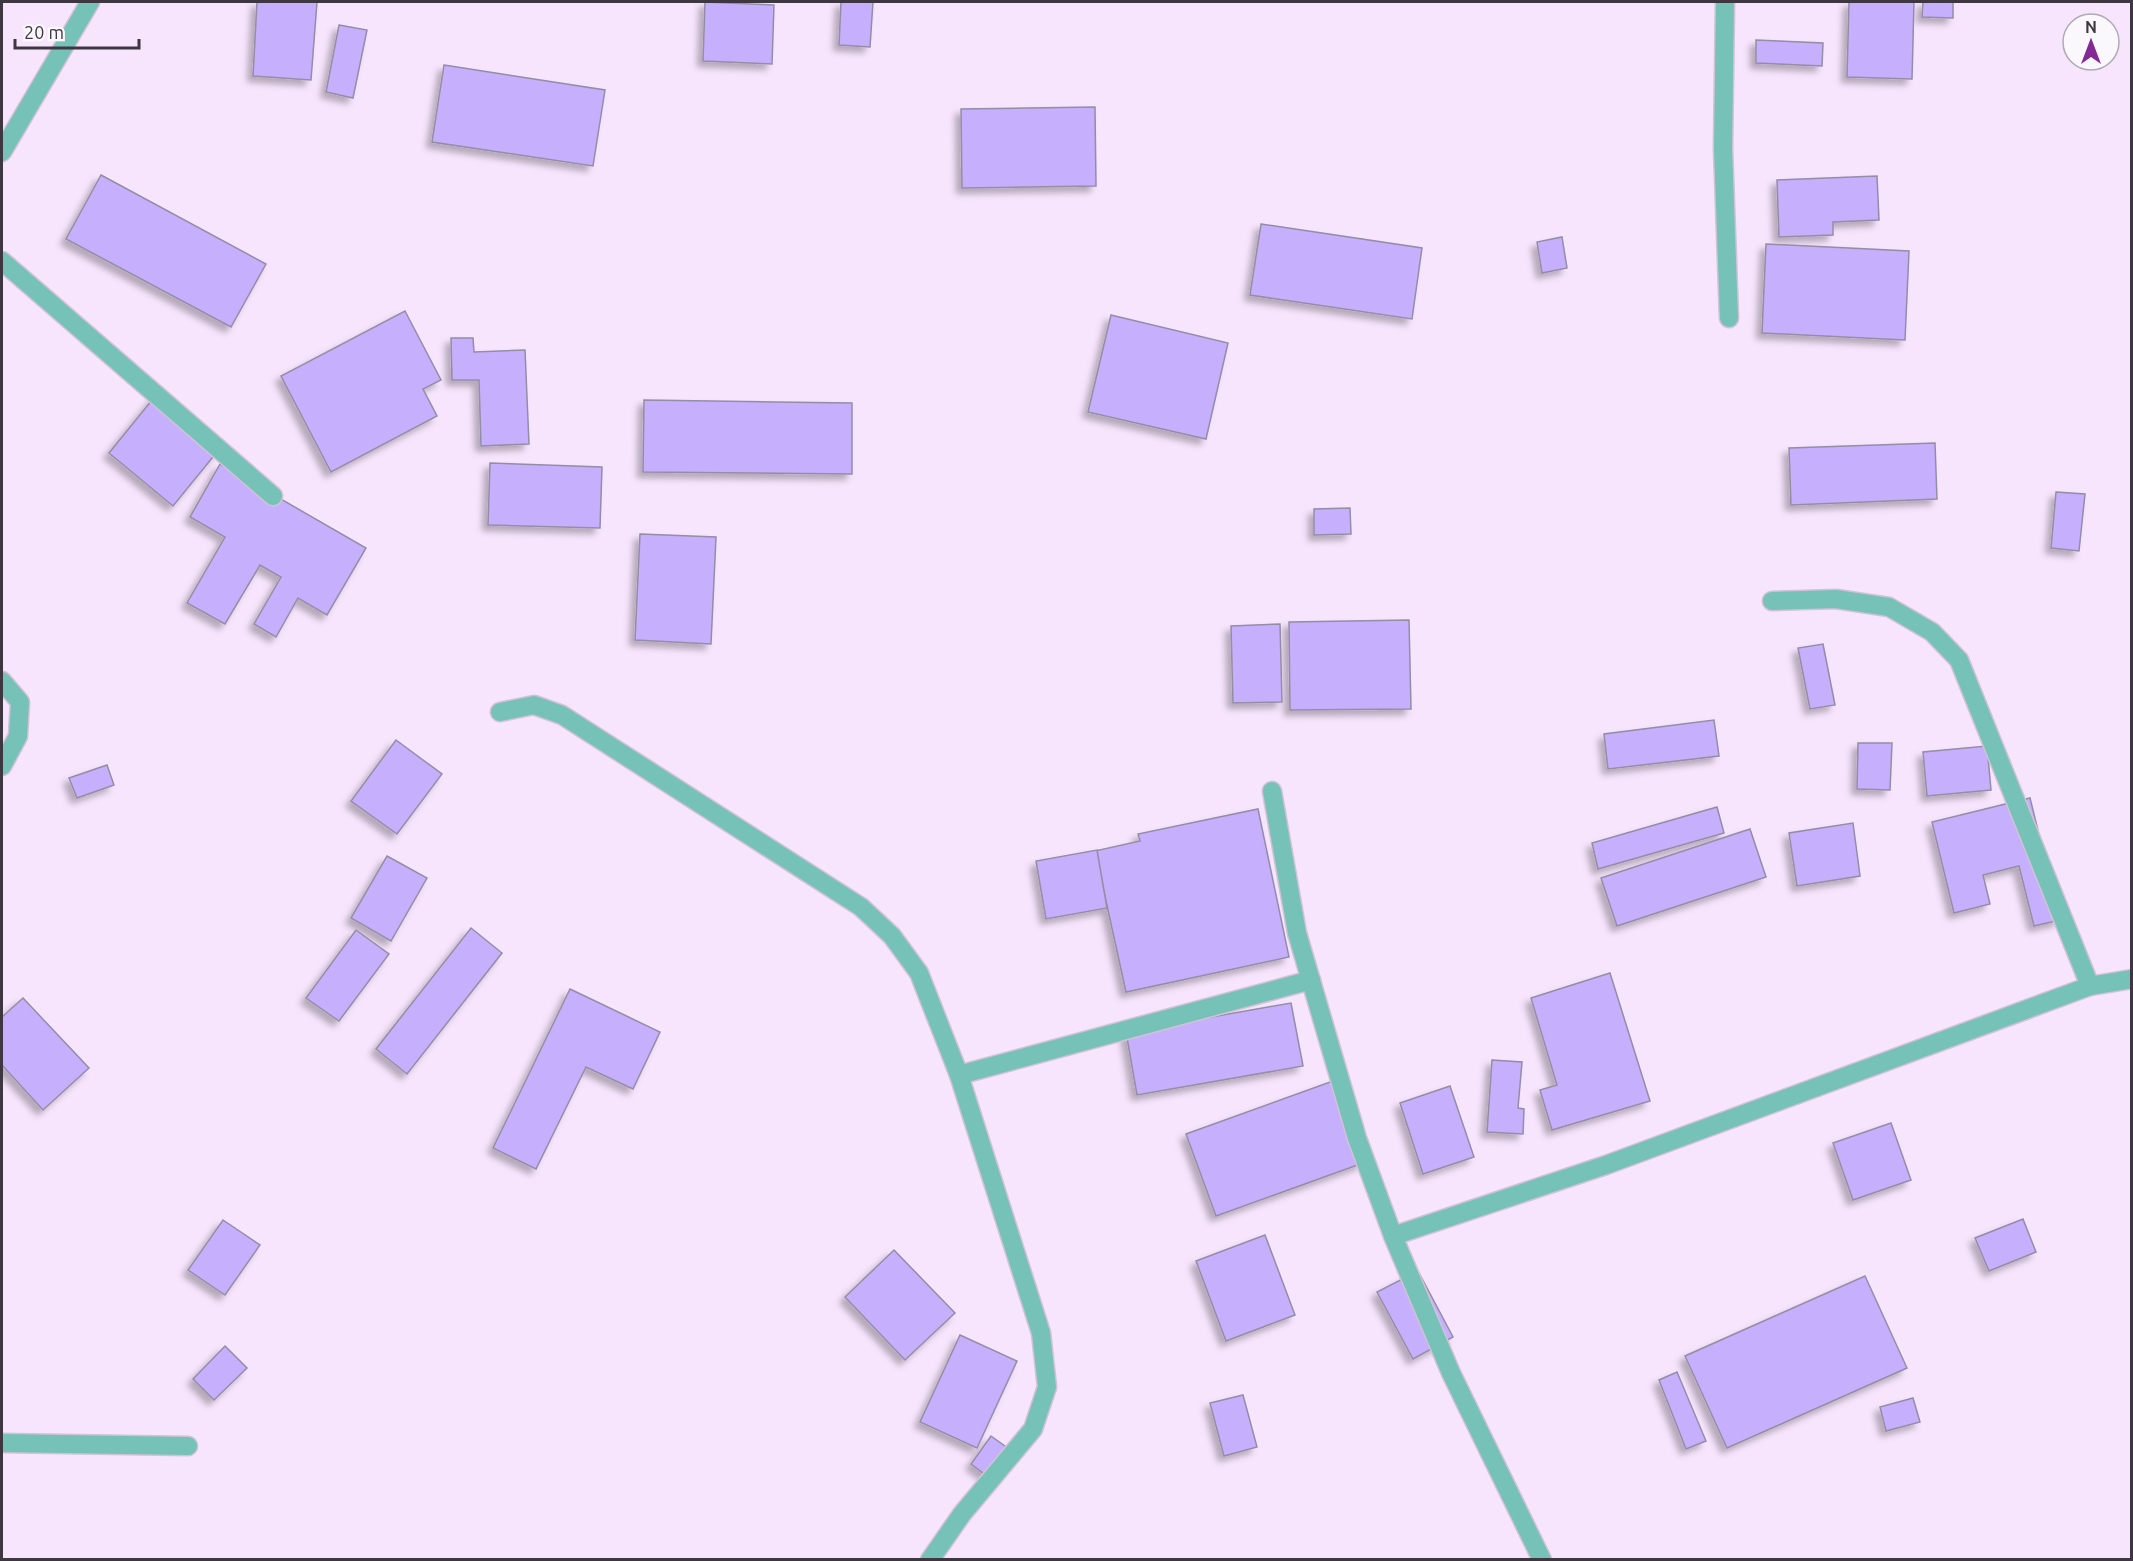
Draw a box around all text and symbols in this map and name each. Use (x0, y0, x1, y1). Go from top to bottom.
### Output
scale bar (15, 12, 140, 50)
north arrow (2061, 12, 2121, 72)
text: N (2085, 18, 2097, 36)
text: 20 m (24, 22, 64, 42)

